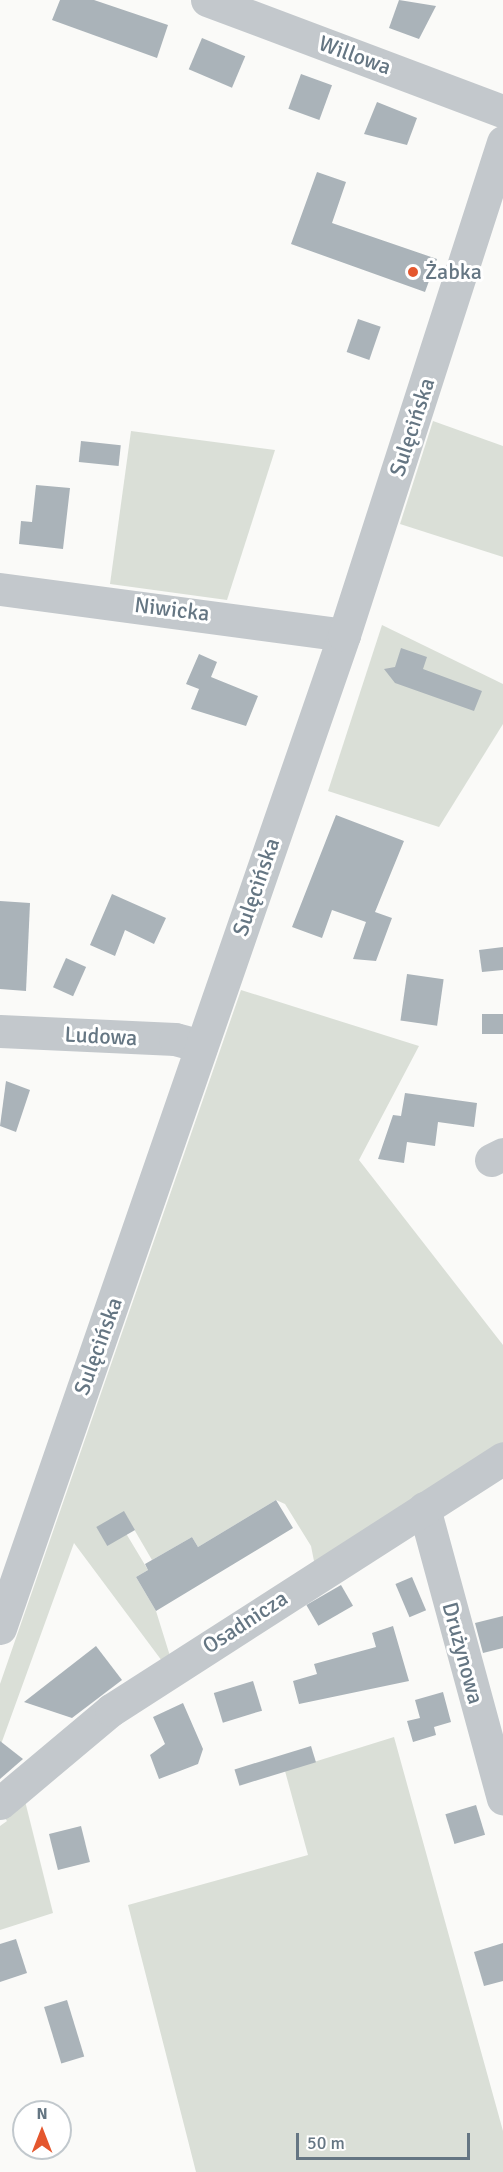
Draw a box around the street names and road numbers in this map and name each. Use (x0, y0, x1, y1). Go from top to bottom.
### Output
street label: Willowa (315, 30, 395, 80)
street label: Sulęcińska (384, 374, 440, 480)
street label: Niwicka (133, 591, 211, 627)
street label: Sulęcińska (227, 835, 285, 939)
street label: Ludowa (64, 1021, 138, 1051)
street label: Sulęcińska (68, 1294, 128, 1398)
street label: Osadnicza (197, 1585, 293, 1659)
street label: Drużynowa (437, 1599, 489, 1707)

